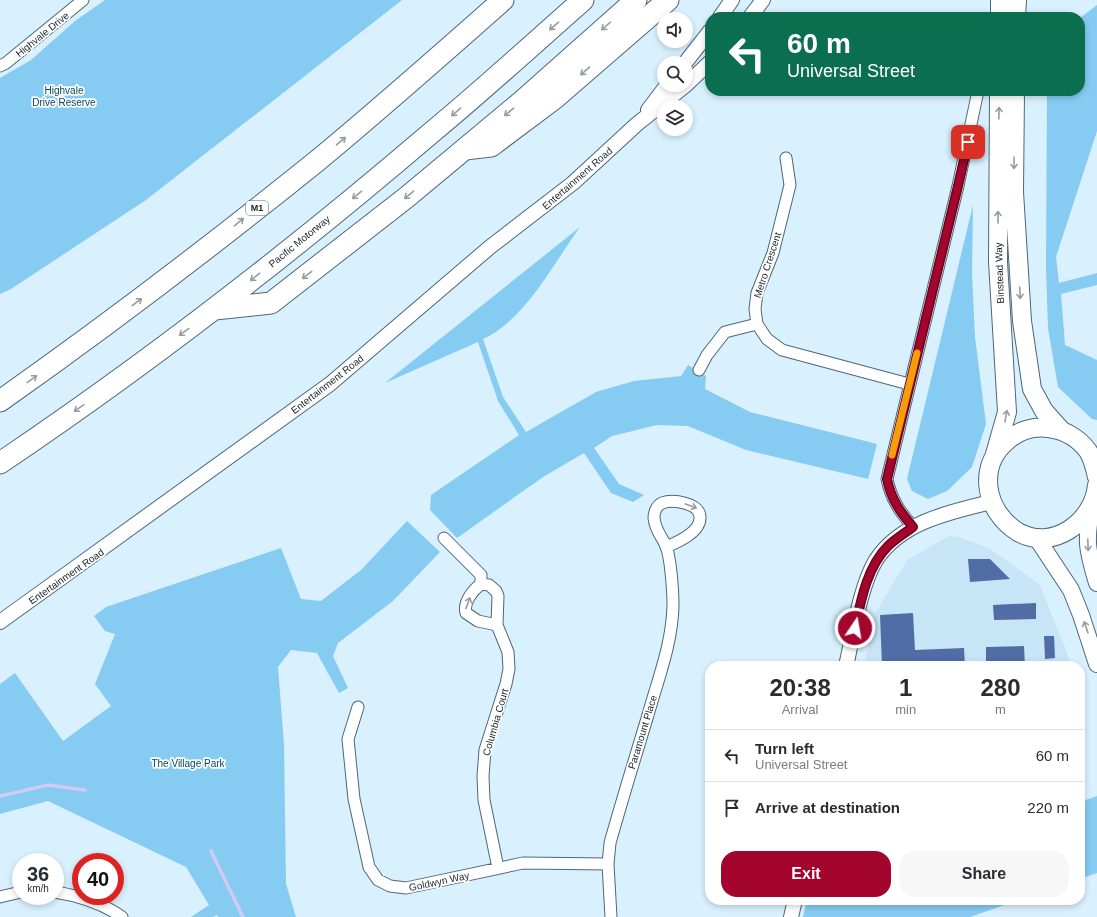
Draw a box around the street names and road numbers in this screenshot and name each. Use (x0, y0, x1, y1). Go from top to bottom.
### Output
street label: Highvale Drive (14, 9, 71, 59)
street label: Entertainment Road (540, 145, 615, 212)
road number: M1 (246, 201, 268, 215)
street label: Pacific Motorway (266, 213, 332, 269)
street label: Metro Crescent (752, 231, 783, 299)
street label: Binstead Way (993, 242, 1006, 304)
street label: Entertainment Road (289, 353, 366, 416)
street label: Entertainment Road (27, 546, 106, 606)
street label: Columbia Court (481, 687, 510, 757)
street label: Paramount Place (626, 693, 659, 770)
street label: Goldwyn Way (408, 870, 470, 893)

